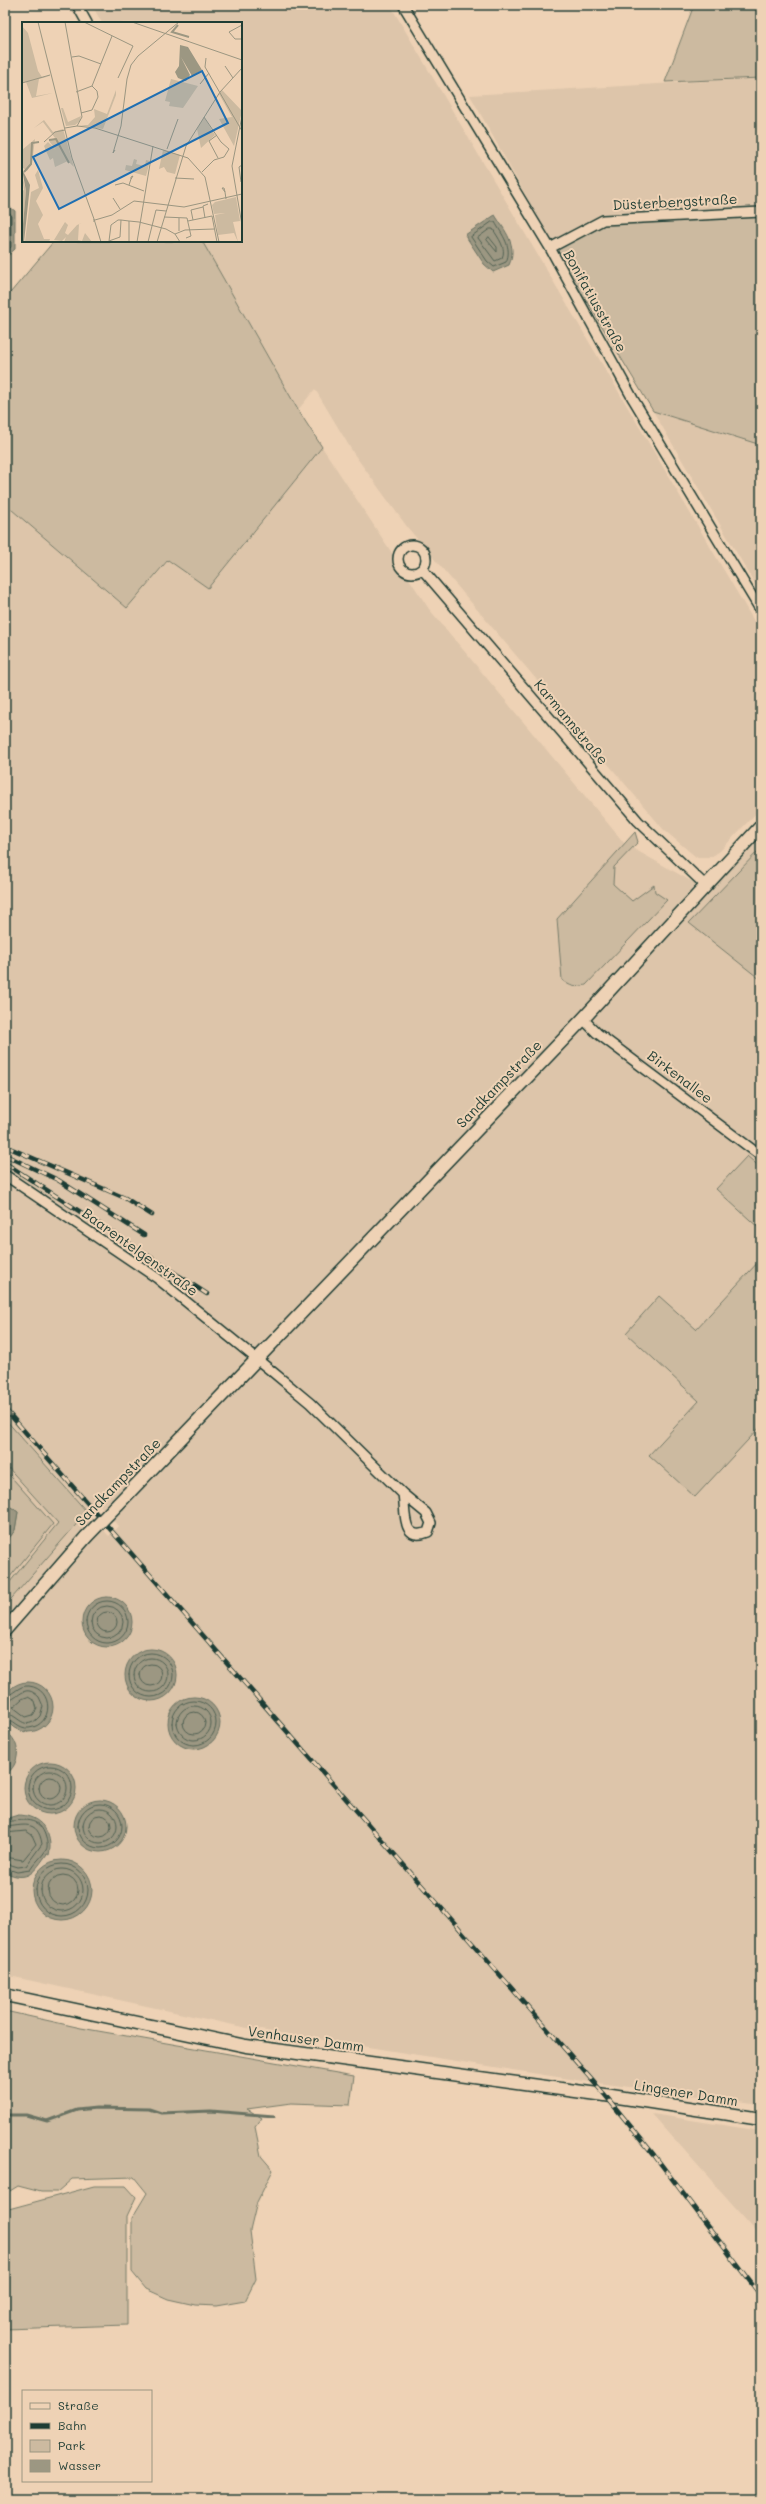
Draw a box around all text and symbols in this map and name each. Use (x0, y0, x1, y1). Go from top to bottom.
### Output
inset map (22, 22, 242, 242)
street label: Düsterbergstraße (612, 189, 738, 214)
street label: Bonifatiusstraße (559, 246, 631, 355)
street label: Karmannstraße (530, 675, 613, 768)
street label: Sandkampstraße (452, 1036, 546, 1132)
street label: Birkenallee (644, 1046, 717, 1107)
street label: Baarentelgenstraße (79, 1203, 202, 1300)
street label: Sandkampstraße (71, 1434, 165, 1530)
street label: Venhauser Damm (247, 2021, 365, 2056)
street label: Lingener Damm (633, 2075, 739, 2110)
legend (22, 2390, 152, 2482)
text: Straße (58, 2397, 99, 2413)
text: Bahn (58, 2417, 86, 2433)
text: Park (58, 2437, 85, 2453)
text: Wasser (58, 2457, 101, 2473)

